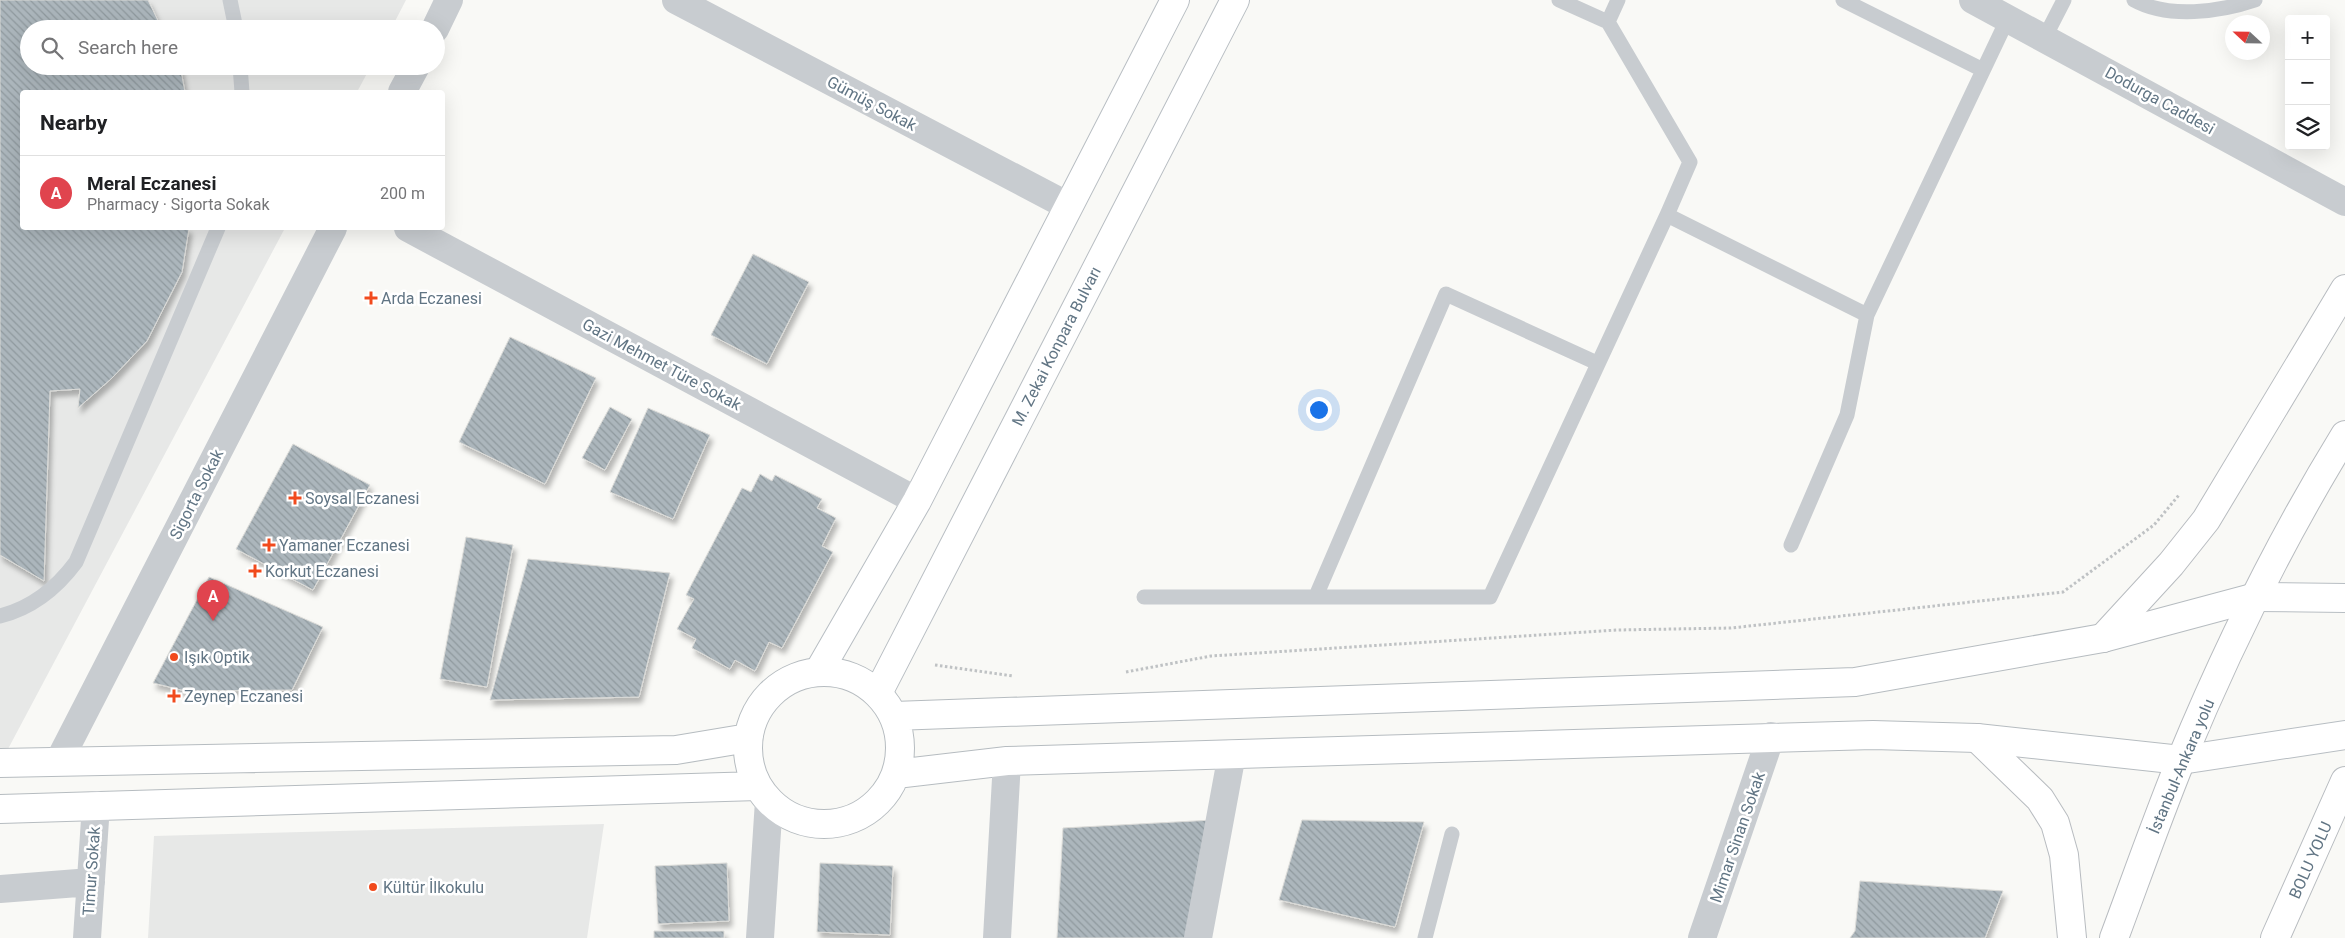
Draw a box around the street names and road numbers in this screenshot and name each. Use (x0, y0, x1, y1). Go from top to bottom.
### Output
street label: Dodurga Caddesi (2102, 63, 2218, 138)
street label: Gümüş Sokak (824, 72, 920, 135)
street label: M. Zekai Konpara Bulvarı (1008, 263, 1105, 429)
street label: Gazi Mehmet Türe Sokak (579, 315, 745, 415)
street label: Sigorta Sokak (166, 445, 228, 543)
street label: İstanbul-Ankara yolu (2144, 696, 2218, 836)
street label: Mimar Sinan Sokak (1706, 768, 1769, 905)
street label: BOLU YOLU (2285, 819, 2336, 902)
street label: Timur Sokak (79, 825, 104, 916)

